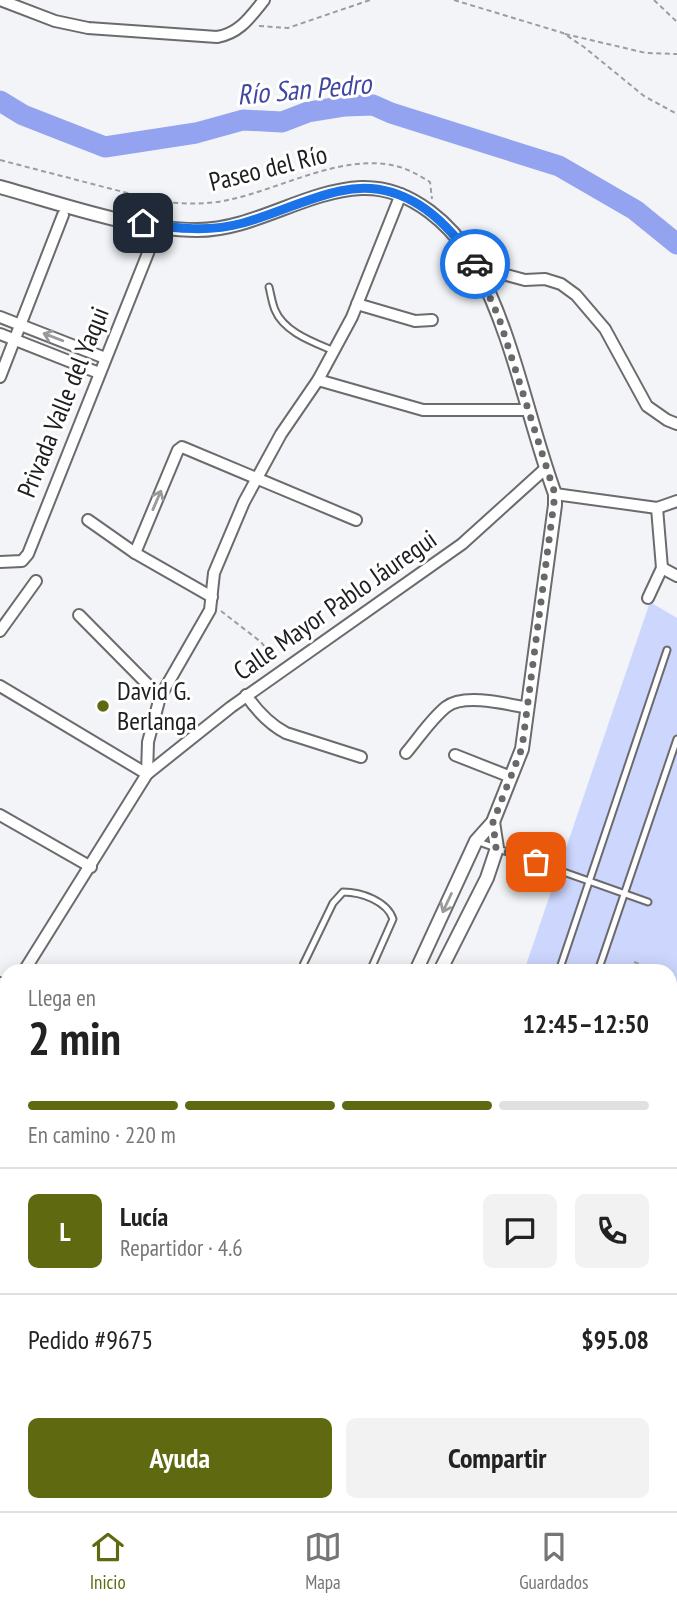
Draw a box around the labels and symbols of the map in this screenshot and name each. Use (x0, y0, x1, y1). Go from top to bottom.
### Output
water label: Río San Pedro (235, 64, 374, 113)
street label: Paseo del Río (205, 137, 330, 198)
pin (113, 193, 173, 253)
courier (440, 229, 510, 299)
street label: Privada Valle del Yaqui (9, 302, 116, 502)
one-way arrow (42, 330, 64, 343)
one-way arrow (151, 490, 164, 512)
street label: Calle Mayor Pablo Jáuregui (227, 522, 443, 687)
place label: David G. Berlanga (117, 674, 197, 737)
marker: David G. Berlanga (95, 698, 111, 714)
pin (506, 832, 566, 892)
one-way arrow (440, 892, 454, 913)

